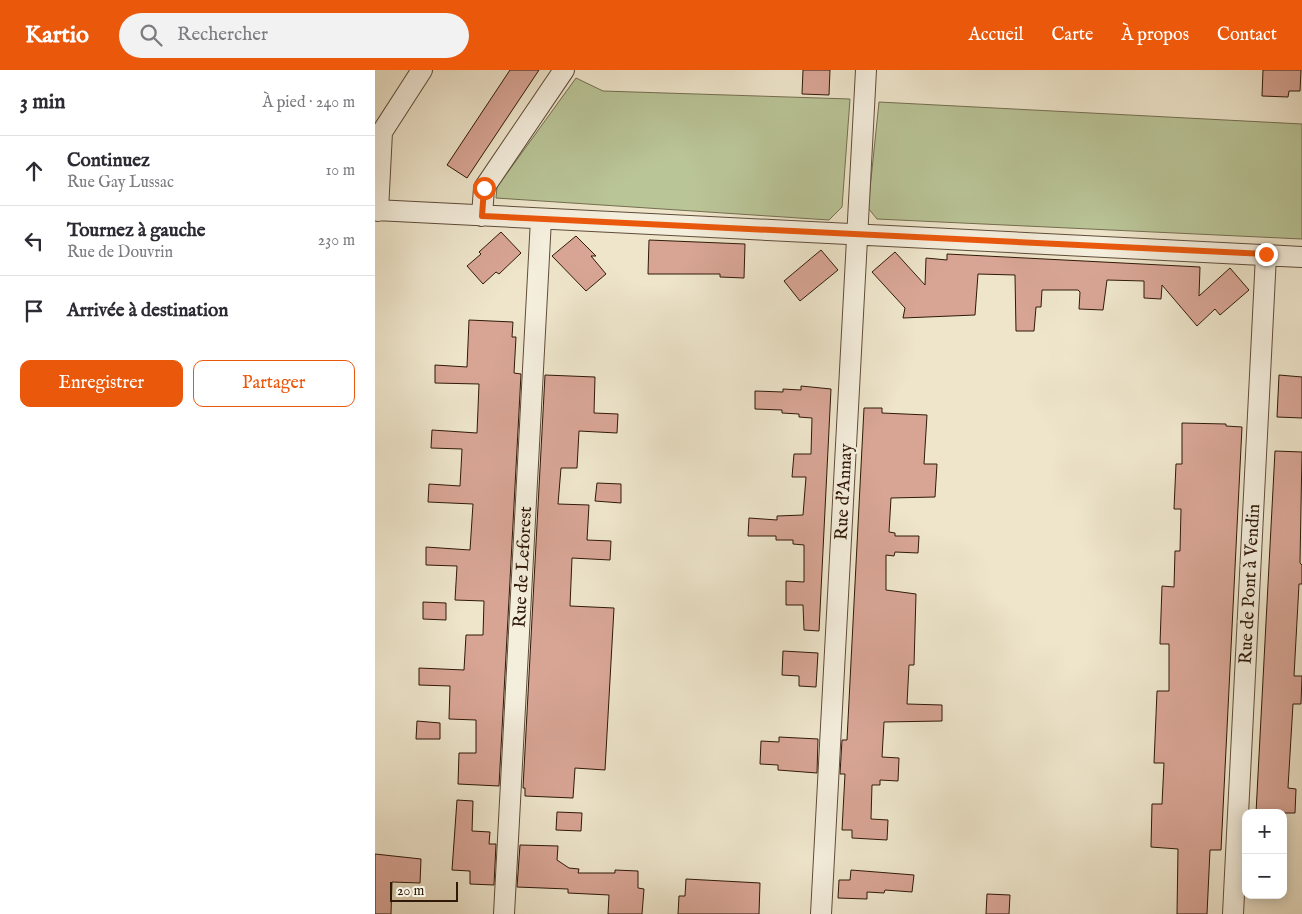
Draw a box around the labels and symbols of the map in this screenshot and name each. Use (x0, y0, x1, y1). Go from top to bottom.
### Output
route start (473, 177, 496, 200)
route end (1255, 243, 1278, 266)
street label: Rue d'Annay (830, 443, 859, 541)
street label: Rue de Pont à Vendin (1235, 503, 1266, 665)
street label: Rue de Leforest (509, 506, 538, 628)
scale bar (390, 879, 457, 902)

